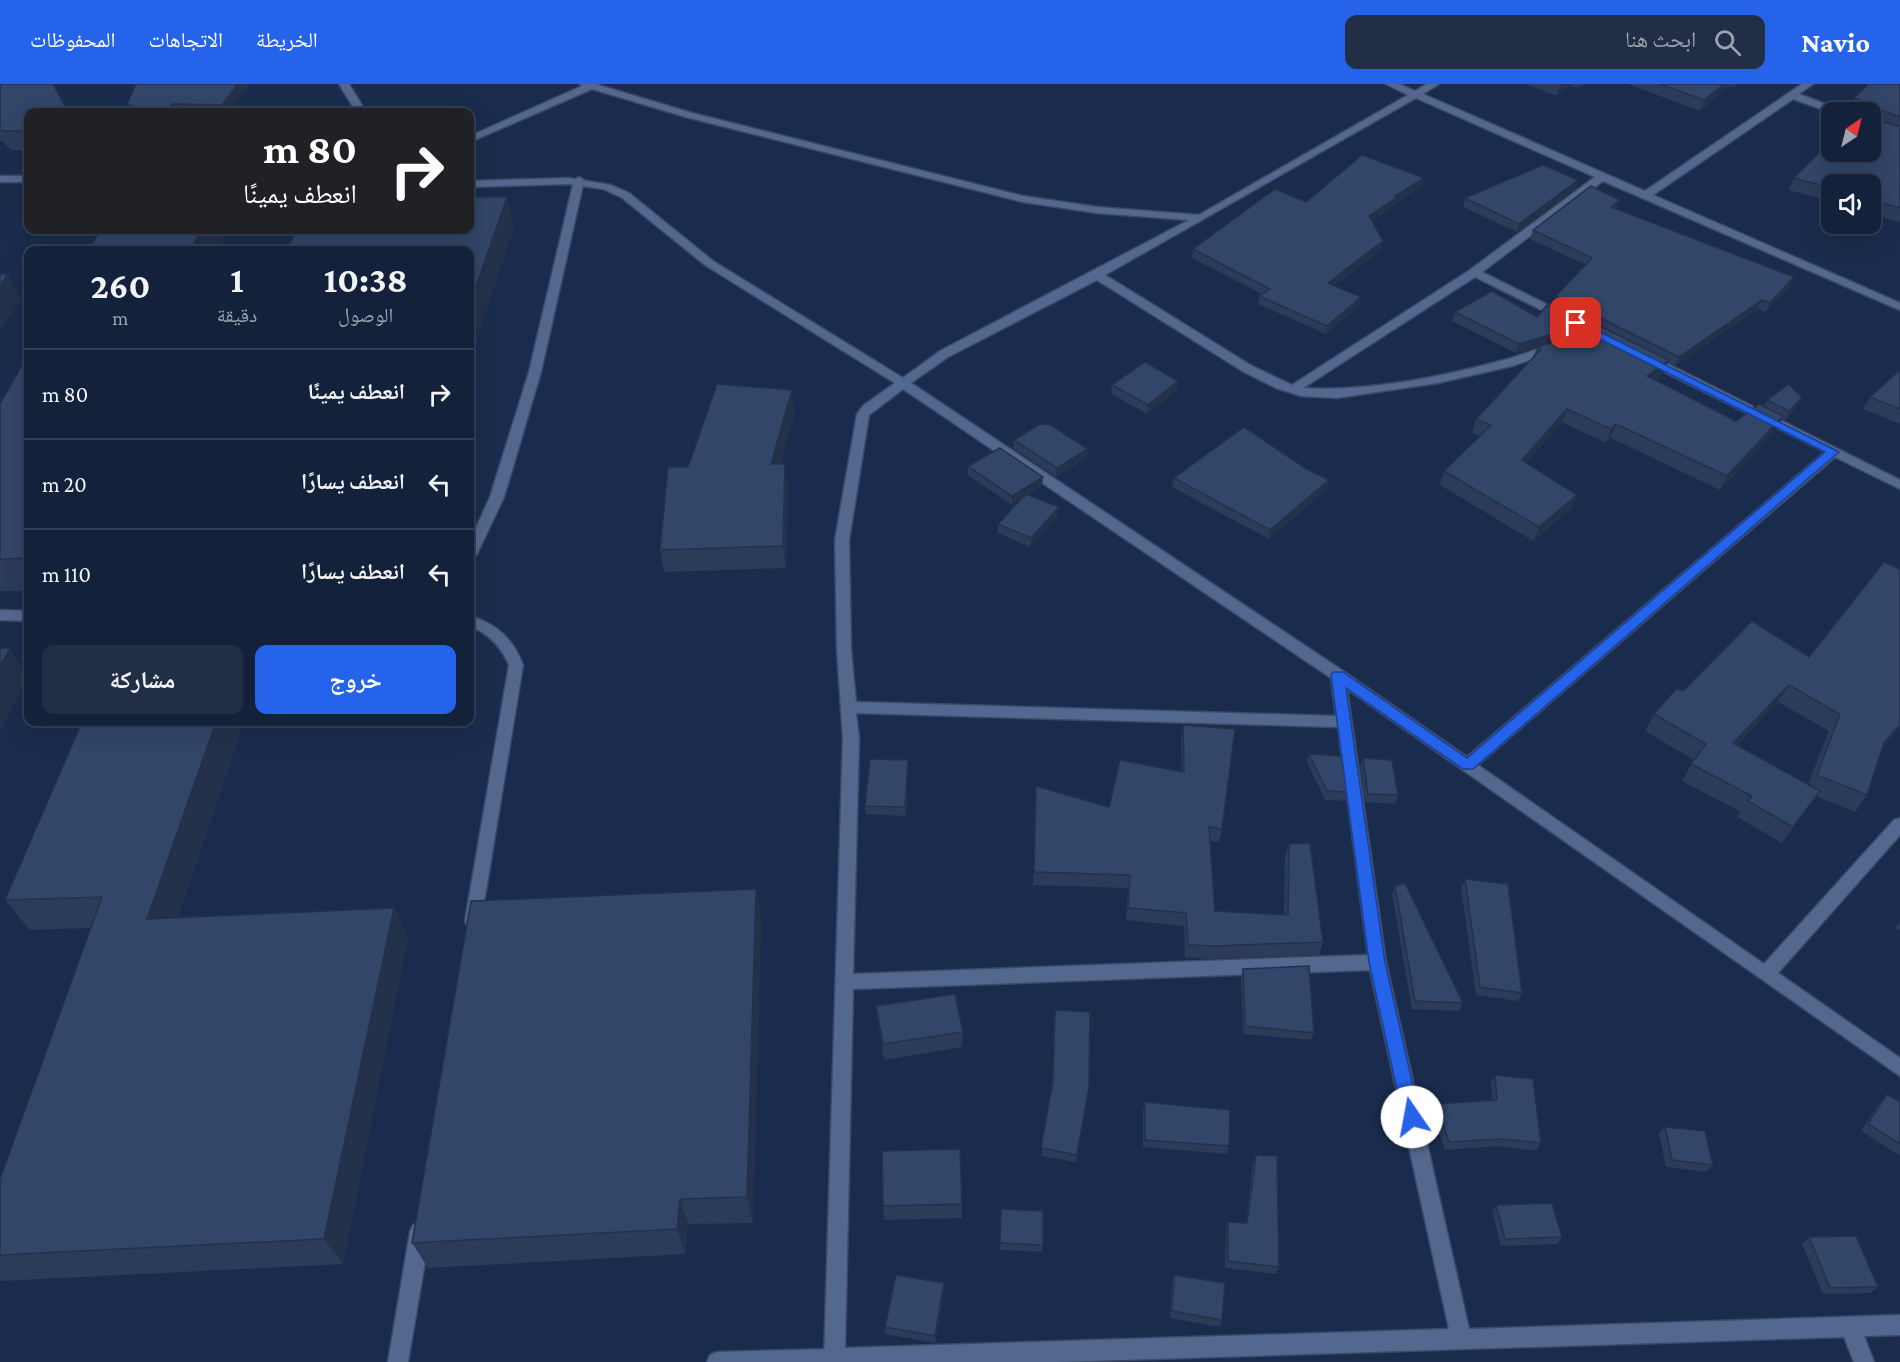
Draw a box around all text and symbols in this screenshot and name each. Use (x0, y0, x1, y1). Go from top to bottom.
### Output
search box (1345, 15, 1765, 69)
icon: search (1711, 26, 1744, 59)
text: ابحث هنا (1625, 27, 1696, 52)
text: Navio (1801, 27, 1870, 58)
text: المحفوظات (30, 28, 115, 52)
text: الاتجاهات (148, 28, 223, 52)
text: الخريطة (256, 28, 318, 52)
north arrow (1821, 102, 1881, 162)
map controls (1821, 102, 1881, 234)
text: 80 m (263, 125, 357, 172)
icon: right (378, 132, 456, 210)
button: sound (1821, 174, 1881, 234)
text: انعطف يمينًا (243, 179, 357, 209)
text: 1 (230, 260, 244, 300)
text: 10:38 (324, 260, 408, 300)
text: 260 (90, 266, 150, 306)
pin (1550, 297, 1601, 348)
text: دقيقة (217, 304, 257, 326)
text: الوصول (338, 304, 393, 326)
icon: arrive (1559, 306, 1592, 339)
text: m (112, 307, 128, 329)
icon: right (423, 378, 456, 411)
text: انعطف يمينًا (307, 379, 405, 404)
text: 80 m (42, 382, 88, 407)
icon: left (423, 468, 456, 501)
text: انعطف يسارًا (301, 469, 405, 494)
text: 20 m (42, 472, 87, 497)
icon: left (423, 558, 456, 591)
text: انعطف يسارًا (301, 559, 405, 584)
text: 110 m (42, 562, 91, 587)
button: مشاركة (42, 645, 243, 714)
button: خروج (255, 645, 456, 714)
position arrow (1380, 1085, 1444, 1149)

